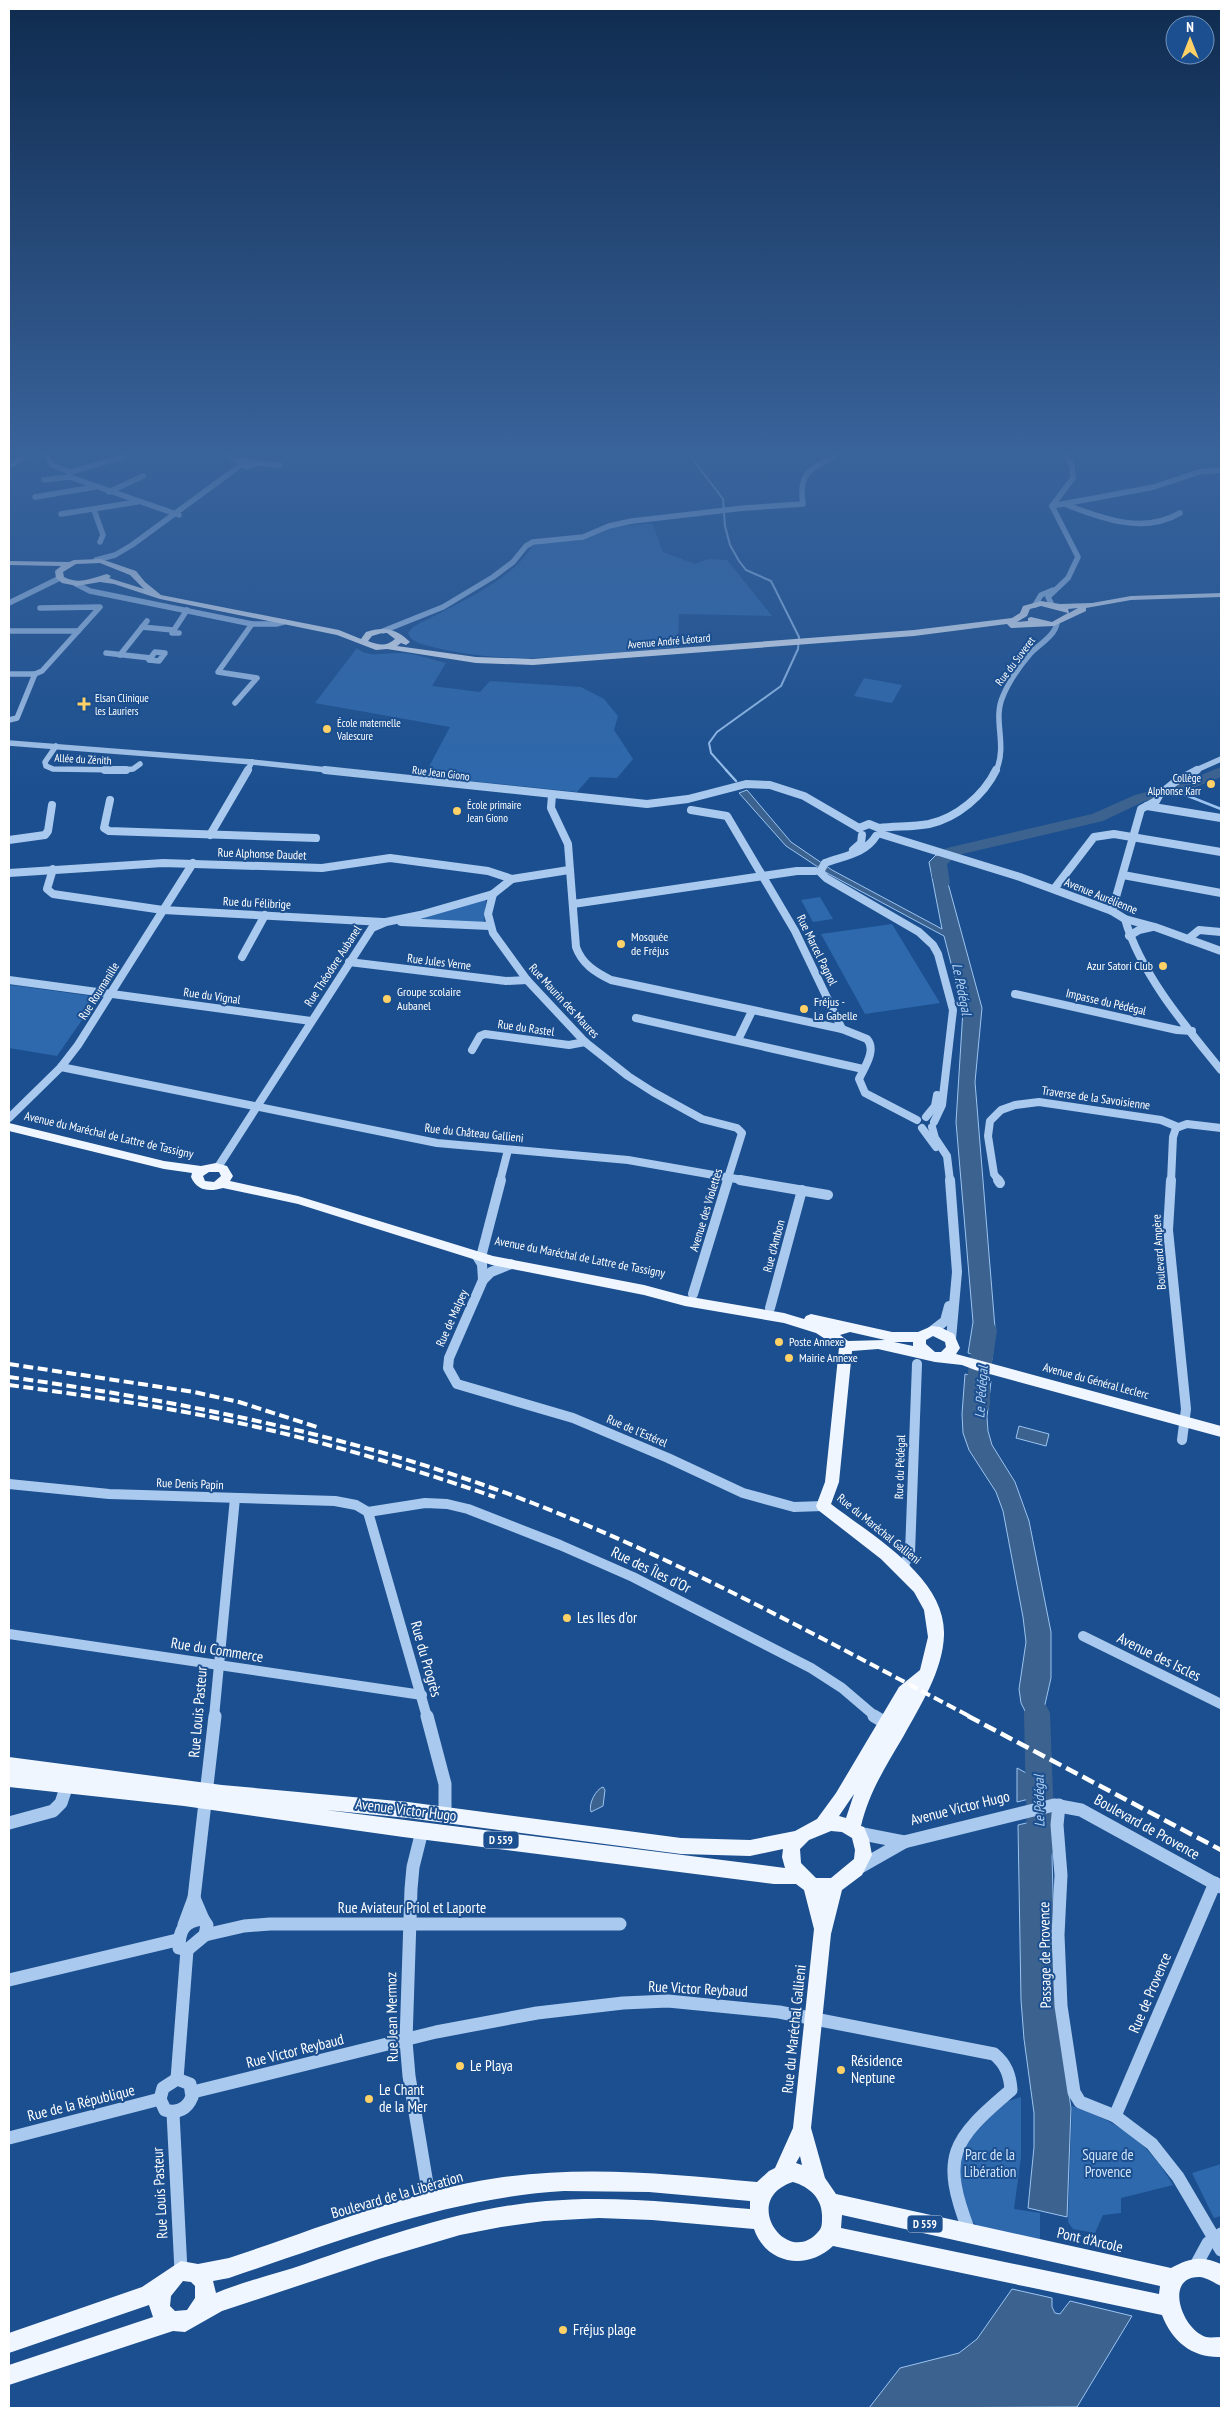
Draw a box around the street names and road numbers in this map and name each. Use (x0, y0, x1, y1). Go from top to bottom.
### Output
street label: Avenue André Léotard (627, 630, 711, 652)
street label: Rue du Suveret (992, 634, 1038, 688)
street label: Allée du Zénith (54, 751, 112, 767)
street label: Rue Jean Giono (411, 763, 471, 784)
street label: Rue Alphonse Daudet (217, 844, 307, 863)
street label: Avenue Aurélienne (1062, 874, 1140, 917)
street label: Rue du Félibrige (223, 893, 291, 912)
street label: Rue Marcel Pagnol (794, 912, 841, 988)
street label: Rue Théodore Aubanel (301, 922, 364, 1009)
street label: Rue Jules Verne (406, 950, 472, 973)
street label: Rue Roumanille (75, 959, 122, 1022)
street label: Rue Maurin des Maures (526, 960, 603, 1041)
street label: Rue du Vignal (183, 984, 242, 1007)
street label: Impasse du Pédégal (1064, 985, 1148, 1018)
street label: Rue du Rastel (497, 1016, 556, 1039)
street label: Traverse de la Savoisienne (1041, 1082, 1151, 1113)
street label: Avenue du Maréchal de Lattre de Tassigny (23, 1108, 196, 1161)
street label: Rue du Château Gallieni (424, 1120, 524, 1145)
street label: Avenue des Violettes (686, 1167, 725, 1253)
street label: Boulevard Ampère (1148, 1214, 1169, 1290)
street label: Rue d'Ambon (759, 1218, 788, 1274)
street label: Avenue du Maréchal de Lattre de Tassigny (494, 1233, 667, 1280)
street label: Rue de Malpey (432, 1286, 471, 1349)
street label: Avenue du Général Leclerc (1041, 1359, 1152, 1402)
street label: Rue de l'Estérel (605, 1411, 670, 1450)
street label: Rue du Pédégal (891, 1434, 908, 1499)
street label: Rue Denis Papin (156, 1475, 224, 1492)
street label: Rue du Maréchal Gallieni (834, 1490, 924, 1567)
street label: Rue des Îles d'Or (608, 1542, 695, 1597)
street label: Rue du Progrès (407, 1619, 446, 1699)
street label: Avenue des Iscles (1114, 1628, 1204, 1685)
street label: Rue du Commerce (170, 1633, 265, 1666)
street label: Rue Louis Pasteur (184, 1665, 211, 1758)
street label: Avenue Victor Hugo (908, 1786, 1011, 1829)
street label: Boulevard de Provence (1091, 1790, 1203, 1863)
street label: Avenue Victor Hugo (354, 1794, 458, 1825)
road number: D 559 (484, 1832, 518, 1848)
street label: Rue Aviateur Priol et Laporte (338, 1898, 486, 1917)
street label: Passage de Provence (1034, 1901, 1055, 2009)
street label: Rue de Provence (1124, 1950, 1175, 2036)
street label: Rue du Maréchal Gallieni (777, 1964, 810, 2094)
street label: Rue Jean Mermoz (381, 1972, 402, 2062)
street label: Rue Victor Reybaud (648, 1976, 748, 2001)
street label: Rue Victor Reybaud (244, 2029, 346, 2072)
street label: Rue de la République (25, 2080, 137, 2125)
street label: Rue Louis Pasteur (148, 2146, 171, 2239)
street label: Boulevard de la Libération (329, 2167, 465, 2222)
road number: D 559 (908, 2216, 942, 2232)
street label: Pont d'Arcole (1055, 2223, 1125, 2256)

